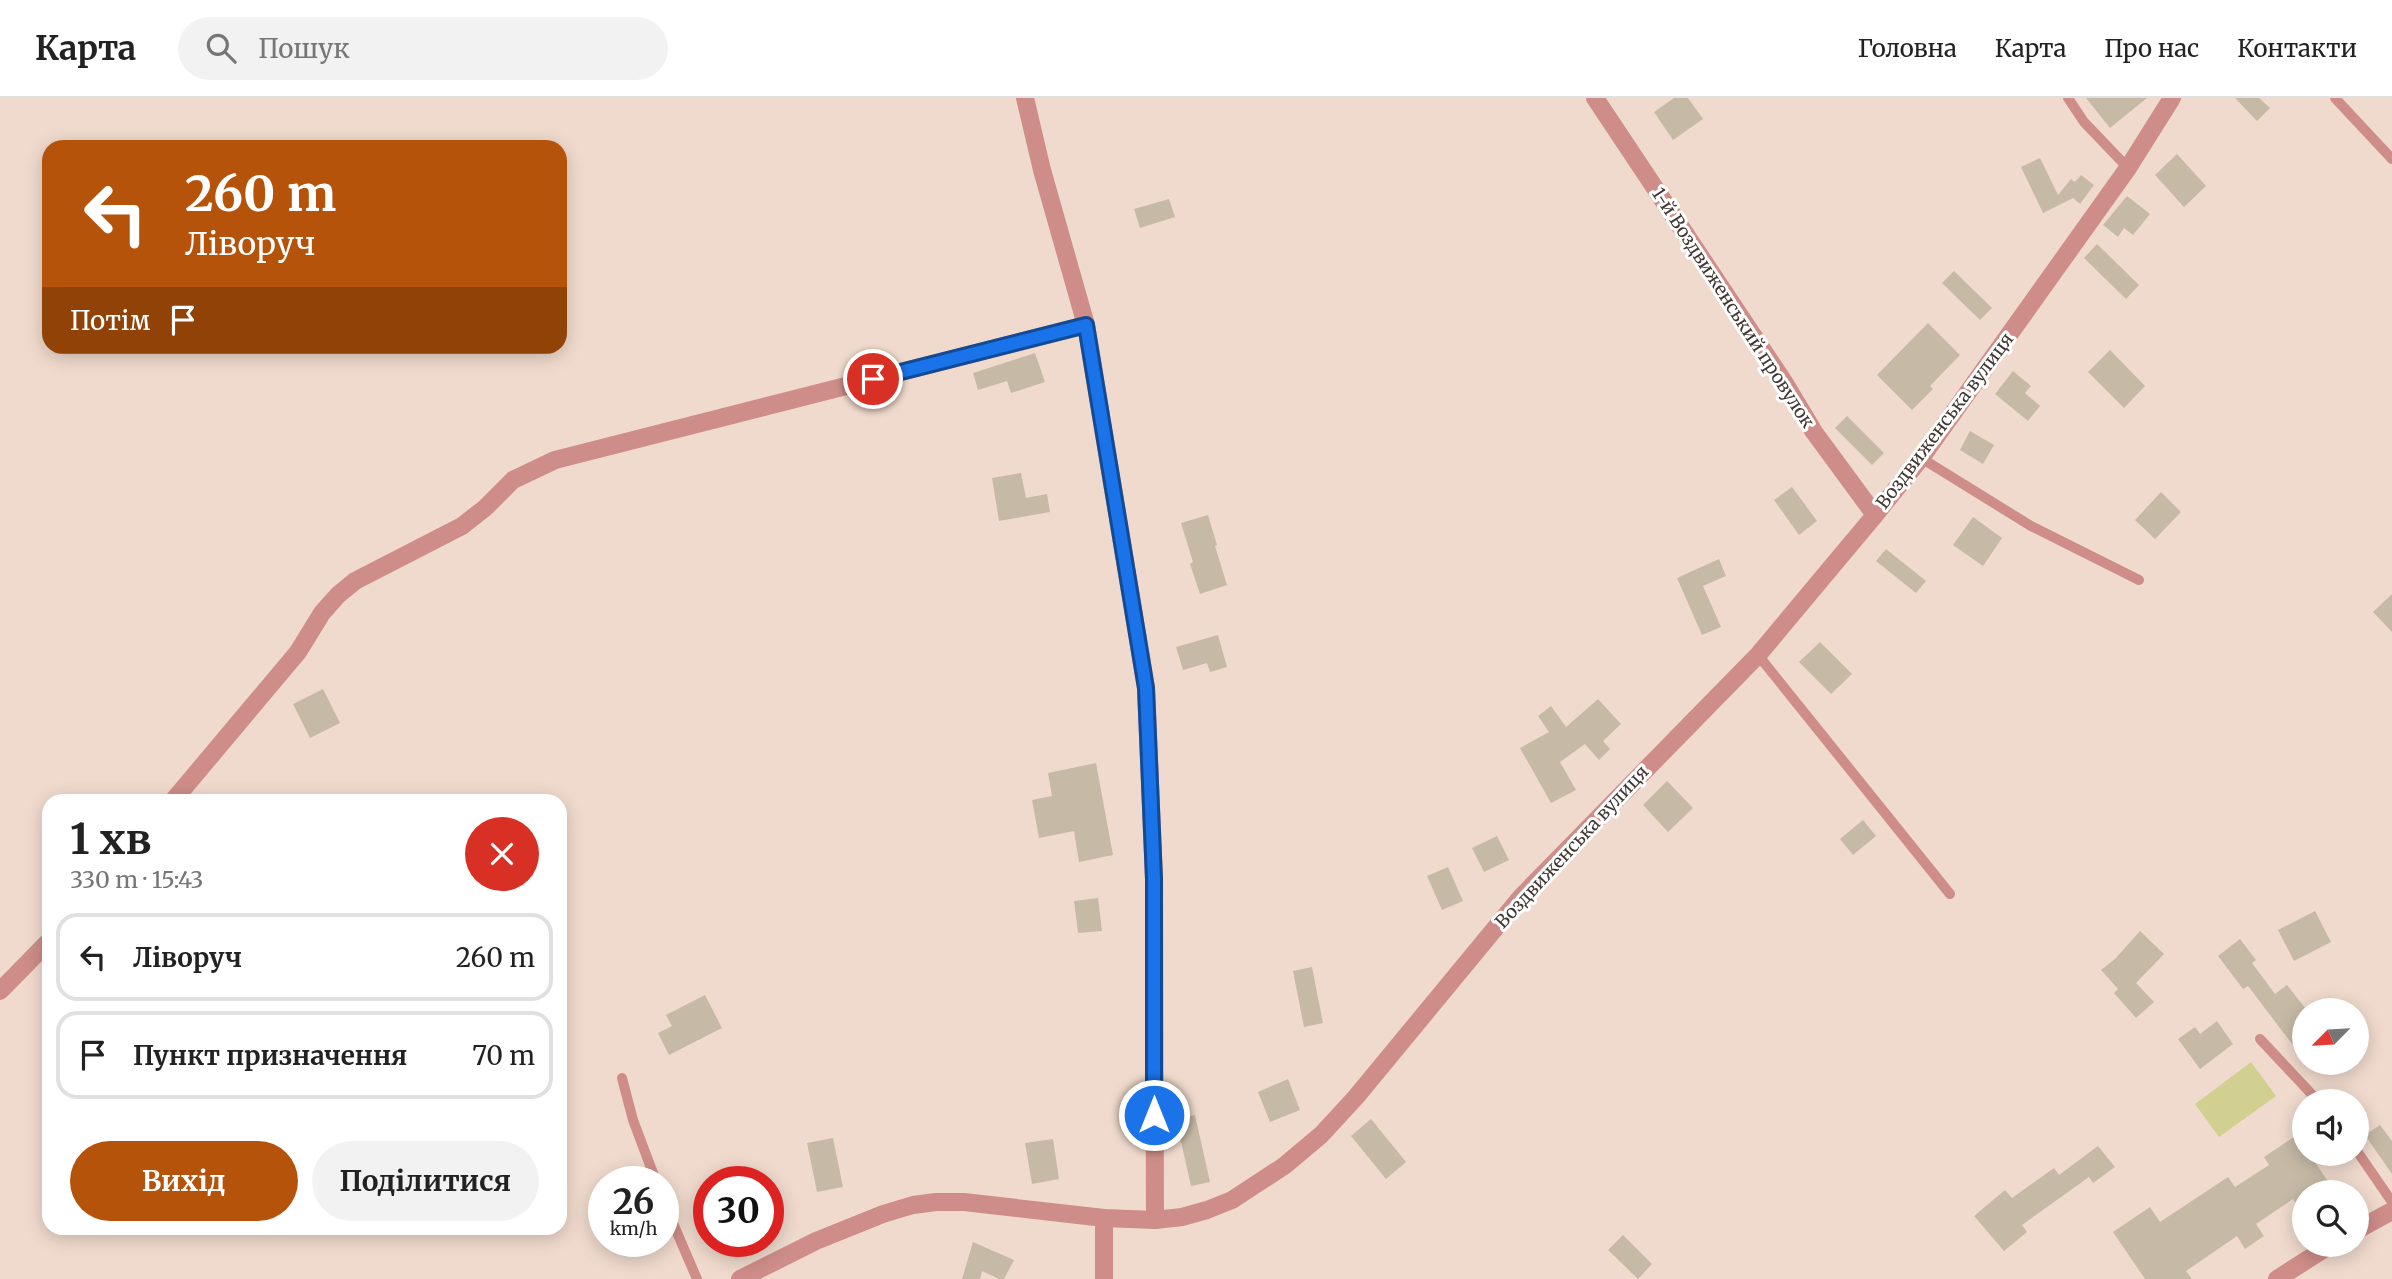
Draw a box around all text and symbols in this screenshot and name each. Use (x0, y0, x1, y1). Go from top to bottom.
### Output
search box (178, 17, 668, 80)
text: Карта (35, 28, 136, 69)
icon: search (202, 29, 240, 67)
text: Пошук (258, 32, 350, 65)
text: Головна (1858, 33, 1957, 64)
text: Карта (1995, 33, 2066, 64)
text: Про нас (2104, 33, 2199, 64)
text: Контакти (2237, 33, 2357, 64)
text: 260 m (185, 163, 336, 224)
icon: left (70, 168, 161, 259)
street label: 1-й Воздвиженський провулок (1647, 183, 1820, 433)
text: Ліворуч (185, 224, 315, 264)
icon: arrive (164, 301, 202, 339)
text: Потім (70, 304, 150, 337)
street label: Воздвиженська вулиця (1871, 328, 2018, 513)
pin (843, 349, 903, 409)
icon: arrive (854, 360, 892, 398)
street label: Воздвиженська вулиця (1490, 760, 1653, 933)
text: 1 хв (70, 813, 151, 865)
button: close (465, 817, 539, 891)
text: 330 m · 15:43 (70, 865, 203, 894)
icon: left (74, 938, 112, 976)
text: Ліворуч (133, 941, 242, 974)
text: 260 m (456, 941, 535, 974)
north arrow (2292, 998, 2370, 1074)
map controls (2292, 998, 2369, 1257)
icon: arrive (74, 1036, 112, 1074)
text: Пункт призначення (133, 1039, 407, 1072)
text: 70 m (472, 1039, 535, 1072)
position arrow (1117, 1078, 1191, 1152)
button: sound (2292, 1089, 2369, 1166)
button: Вихід (70, 1141, 298, 1221)
button: Поділитися (312, 1141, 539, 1221)
speed limit sign: 30 (693, 1166, 784, 1257)
text: 26 (613, 1180, 654, 1224)
button: search (2292, 1180, 2369, 1257)
text: km/h (610, 1217, 657, 1240)

